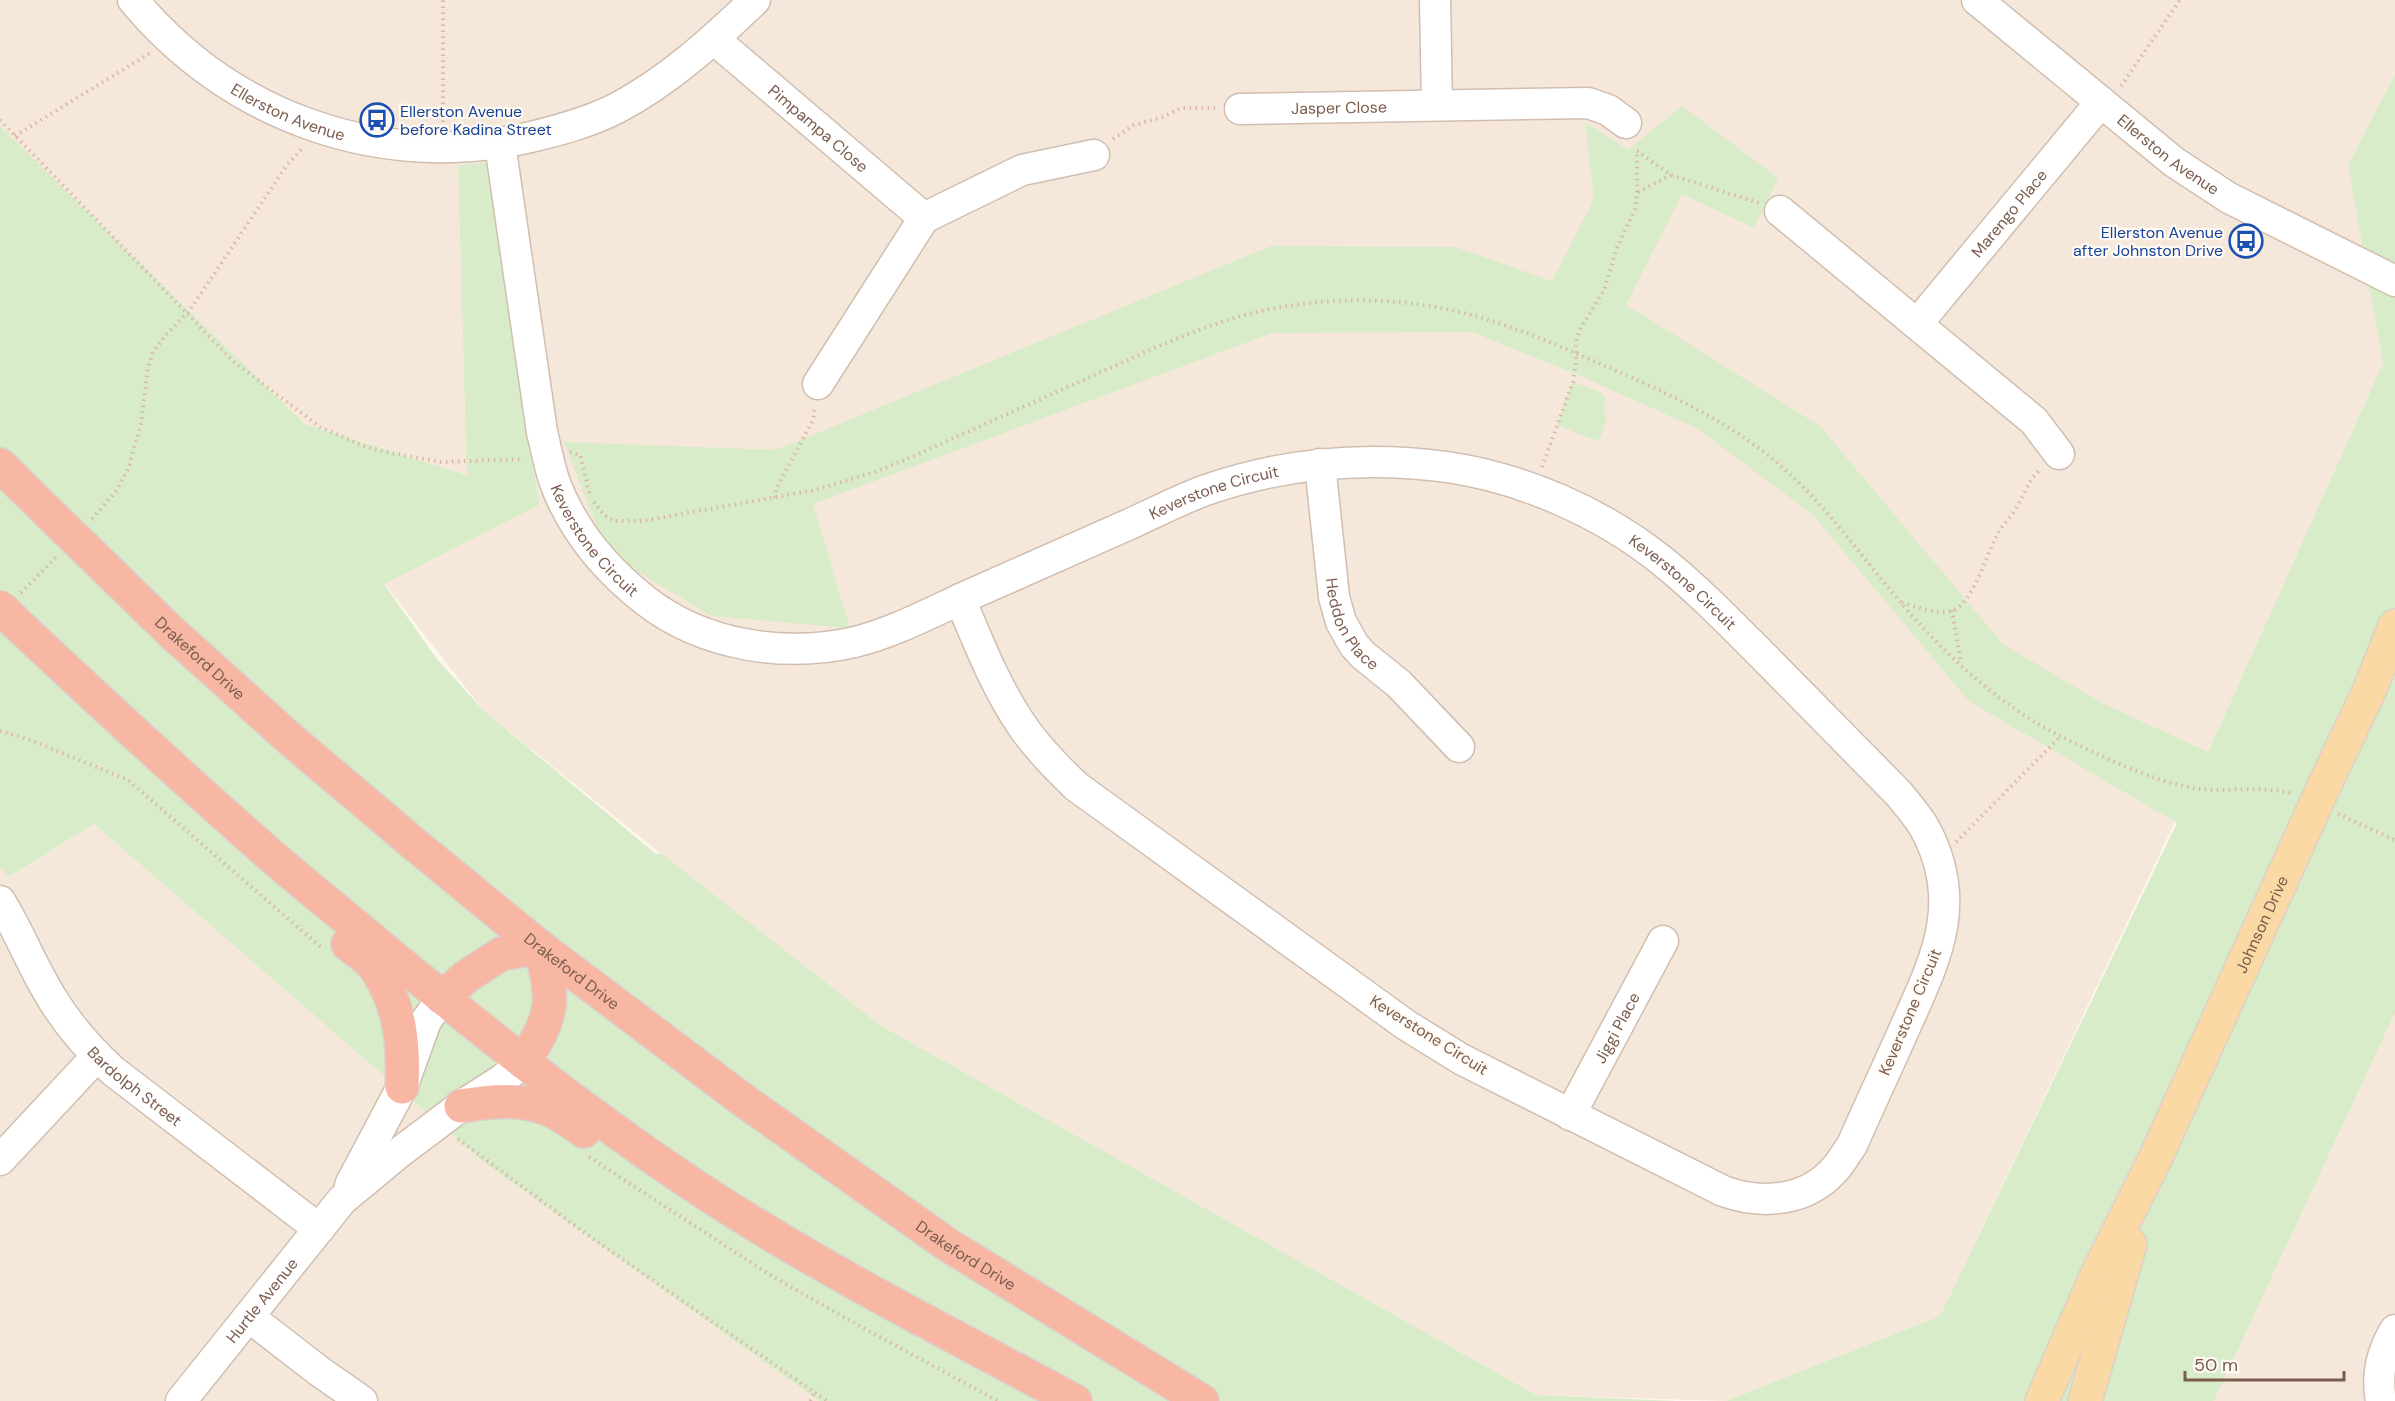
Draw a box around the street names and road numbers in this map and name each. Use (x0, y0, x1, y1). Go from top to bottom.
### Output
street label: Ellerston Avenue (227, 78, 347, 145)
street label: Pimpampa Close (764, 80, 873, 177)
street label: Jasper Close (1291, 96, 1387, 119)
street label: Ellerston Avenue (2113, 109, 2223, 199)
street label: Marengo Place (1966, 165, 2052, 262)
street label: Keverstone Circuit (1146, 460, 1280, 524)
street label: Keverstone Circuit (546, 481, 643, 601)
street label: Keverstone Circuit (1625, 529, 1741, 634)
street label: Heddon Place (1322, 577, 1384, 674)
street label: Drakeford Drive (151, 612, 250, 704)
street label: Johnson Drive (2230, 872, 2293, 976)
street label: Drakeford Drive (520, 928, 624, 1014)
street label: Keverstone Circuit (1874, 945, 1946, 1079)
street label: Jiggi Place (1589, 988, 1644, 1067)
street label: Keverstone Circuit (1366, 990, 1492, 1080)
street label: Bardolph Street (83, 1042, 186, 1131)
street label: Drakeford Drive (912, 1215, 1020, 1295)
street label: Hurtle Avenue (221, 1253, 302, 1347)

